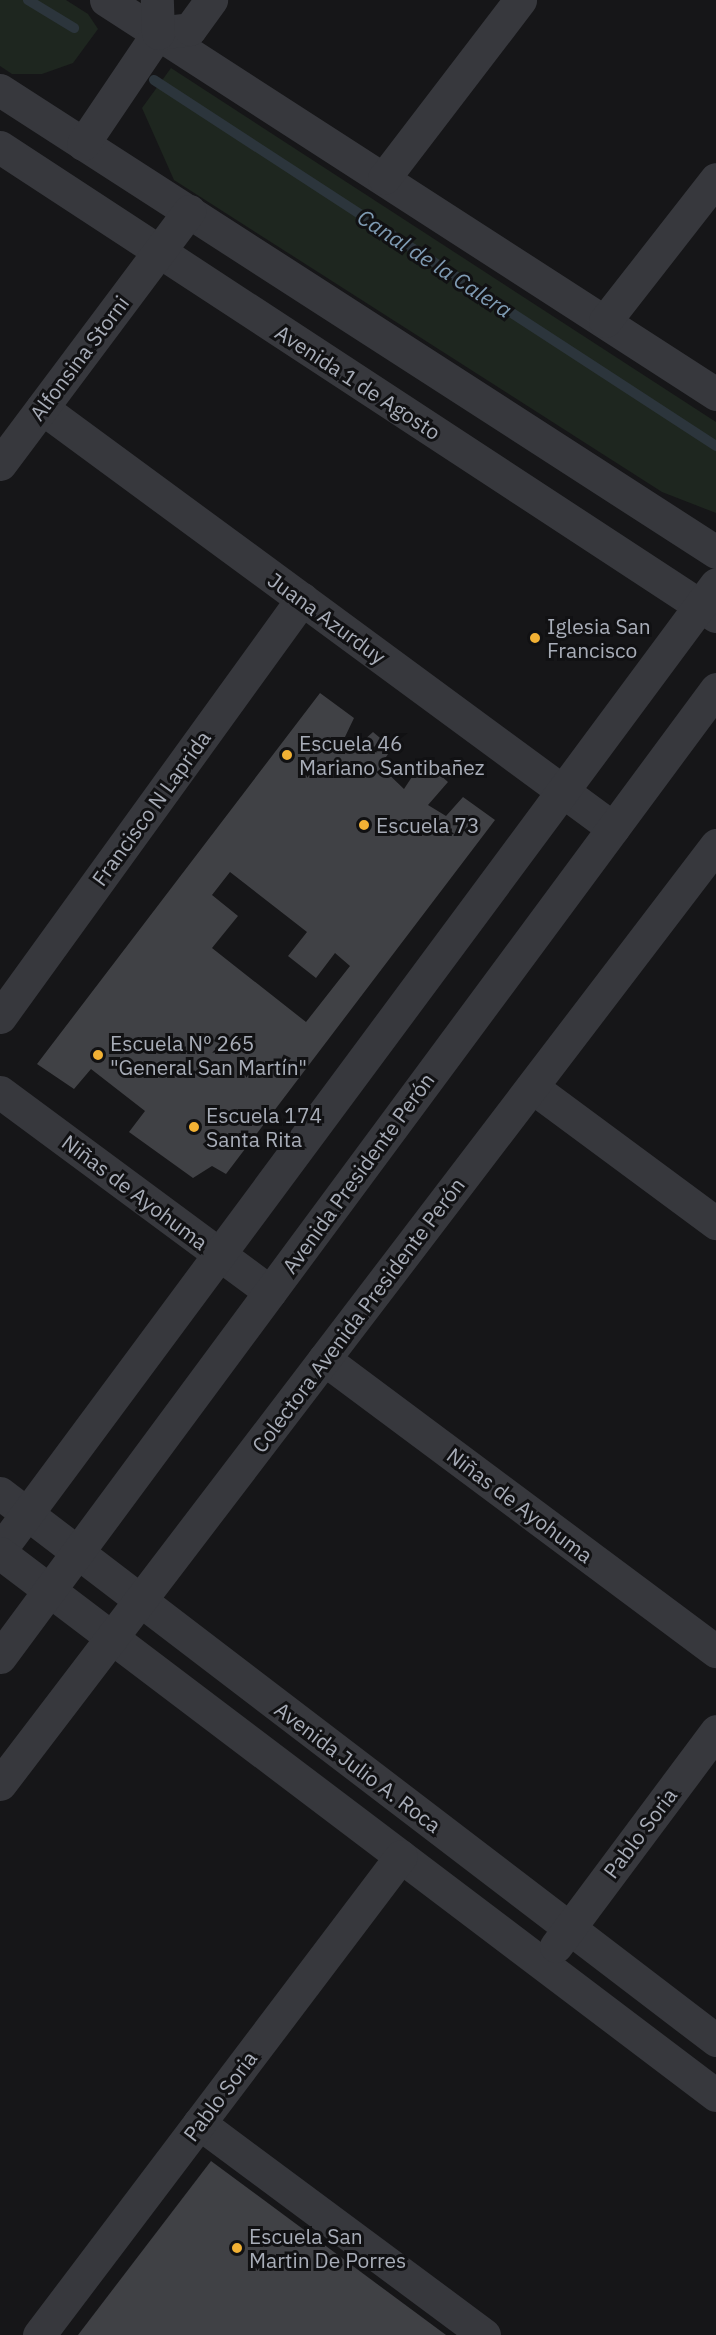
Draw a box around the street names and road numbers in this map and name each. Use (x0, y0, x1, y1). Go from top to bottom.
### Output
street label: Alfonsina Storni (24, 291, 134, 425)
street label: Avenida 1 de Agosto (271, 319, 445, 445)
street label: Juana Azurduy (263, 567, 391, 669)
street label: Francisco N Laprida (86, 726, 216, 890)
street label: Avenida Presidente Perón (277, 1068, 439, 1278)
street label: Niñas de Ayohuma (57, 1129, 213, 1255)
street label: Colectora Avenida Presidente Perón (246, 1173, 470, 1457)
street label: Niñas de Ayohuma (442, 1442, 598, 1568)
street label: Avenida Julio A. Roca (270, 1696, 446, 1838)
street label: Pablo Soria (598, 1783, 682, 1883)
street label: Pablo Soria (178, 2046, 262, 2146)

